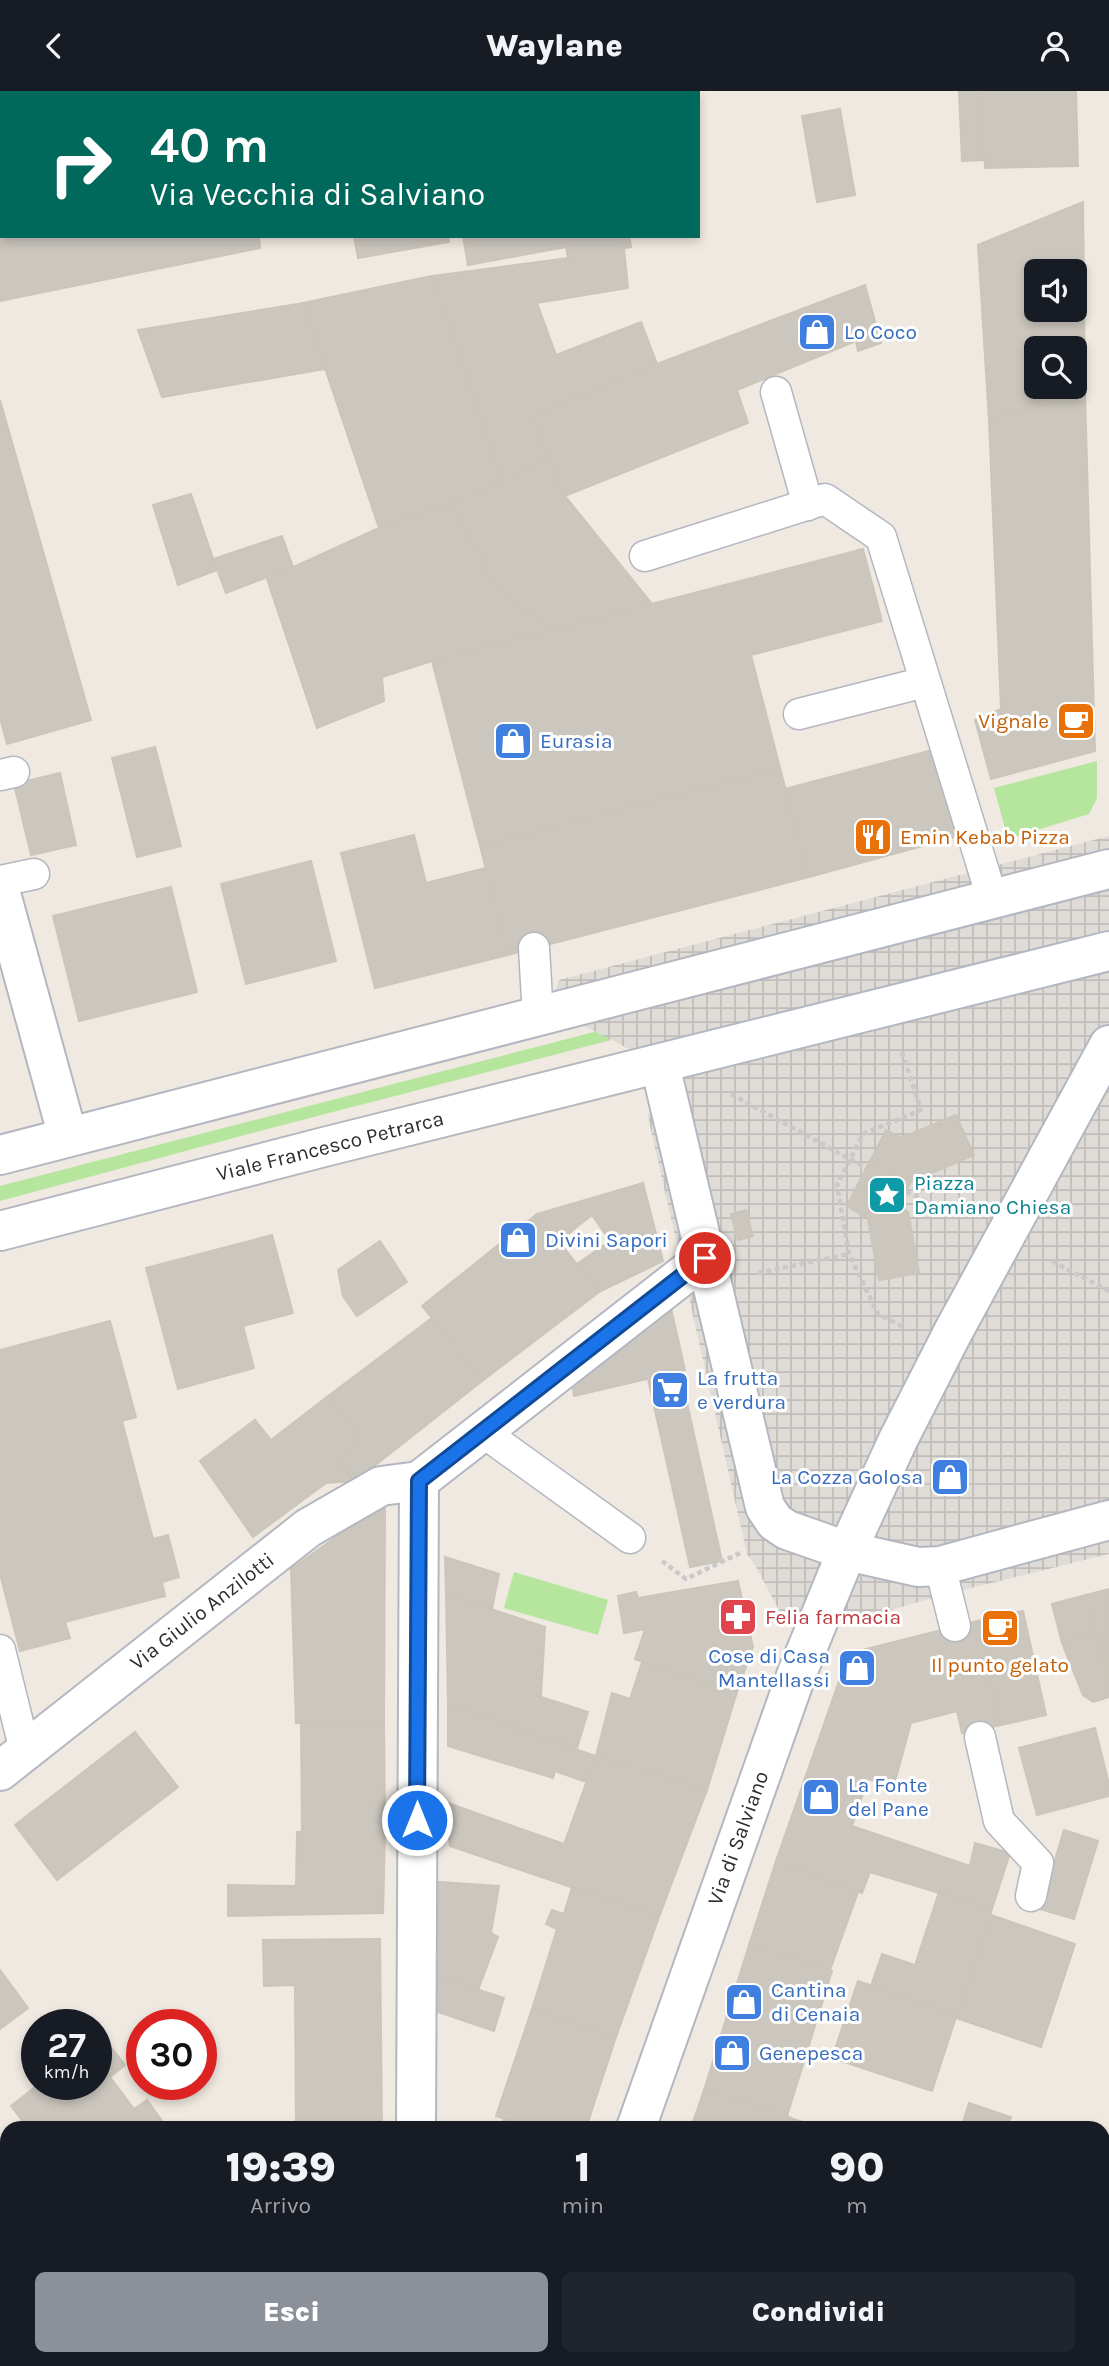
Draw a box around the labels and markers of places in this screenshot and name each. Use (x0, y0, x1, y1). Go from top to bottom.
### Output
shop icon: Lo Coco (796, 311, 838, 353)
place label: Lo Coco (844, 320, 917, 344)
cafe icon: Vignale (1055, 700, 1097, 742)
place label: Vignale (978, 709, 1049, 733)
shop icon: Eurasia (492, 720, 534, 762)
place label: Eurasia (540, 729, 613, 753)
restaurant icon: Emin Kebab Pizza (852, 816, 894, 858)
place label: Emin Kebab Pizza (900, 825, 1070, 849)
place label: Piazza Damiano Chiesa (914, 1171, 1071, 1219)
place icon: Piazza Damiano Chiesa (866, 1174, 908, 1216)
shop icon: Divini Sapori (497, 1219, 539, 1261)
place label: Divini Sapori (545, 1228, 668, 1252)
pin (675, 1228, 735, 1288)
place label: La frutta e verdura (697, 1366, 786, 1414)
supermarket icon: La frutta e verdura (649, 1369, 691, 1411)
shop icon: La Cozza Golosa (929, 1456, 971, 1498)
place label: La Cozza Golosa (771, 1465, 923, 1489)
pharmacy icon: Felia farmacia (717, 1596, 759, 1638)
place label: Felia farmacia (765, 1605, 901, 1629)
cafe icon: Il punto gelato (979, 1607, 1021, 1649)
place label: Cose di Casa Mantellassi (708, 1644, 830, 1692)
shop icon: Cose di Casa Mantellassi (836, 1647, 878, 1689)
place label: Il punto gelato (931, 1653, 1069, 1677)
place label: La Fonte del Pane (848, 1773, 929, 1821)
shop icon: La Fonte del Pane (800, 1776, 842, 1818)
place label: Cantina di Cenaia (771, 1978, 860, 2026)
shop icon: Cantina di Cenaia (723, 1981, 765, 2023)
shop icon: Genepesca (711, 2032, 753, 2074)
place label: Genepesca (759, 2041, 863, 2065)

